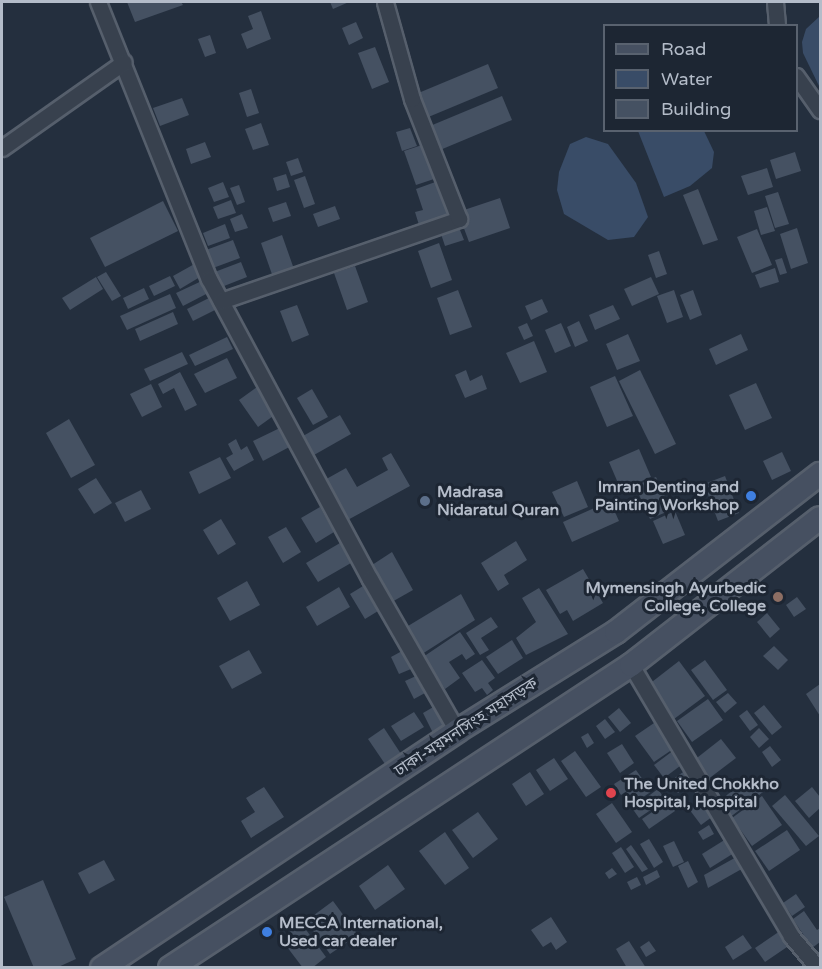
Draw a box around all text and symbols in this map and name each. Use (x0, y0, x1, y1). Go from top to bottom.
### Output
legend (603, 24, 798, 132)
text: Road (661, 38, 706, 60)
text: Water (661, 68, 712, 90)
text: Building (661, 98, 731, 120)
place label: Imran Denting and Painting Workshop (595, 477, 739, 515)
place label: Madrasa Nidaratul Quran (437, 482, 559, 520)
marker: Imran Denting and Painting Workshop (744, 489, 758, 503)
marker: Madrasa Nidaratul Quran (418, 494, 432, 508)
place label: Mymensingh Ayurbedic College, College (586, 578, 766, 616)
marker: Mymensingh Ayurbedic College, College (771, 590, 785, 604)
street label: ঢাকা-ময়মনসিংহ মহাসড়ক (391, 674, 541, 780)
place label: The United Chokkho Hospital, Hospital (624, 774, 779, 812)
marker: The United Chokkho Hospital, Hospital (602, 784, 620, 802)
place label: MECCA International, Used car dealer (279, 913, 443, 951)
marker: MECCA International, Used car dealer (260, 925, 274, 939)

